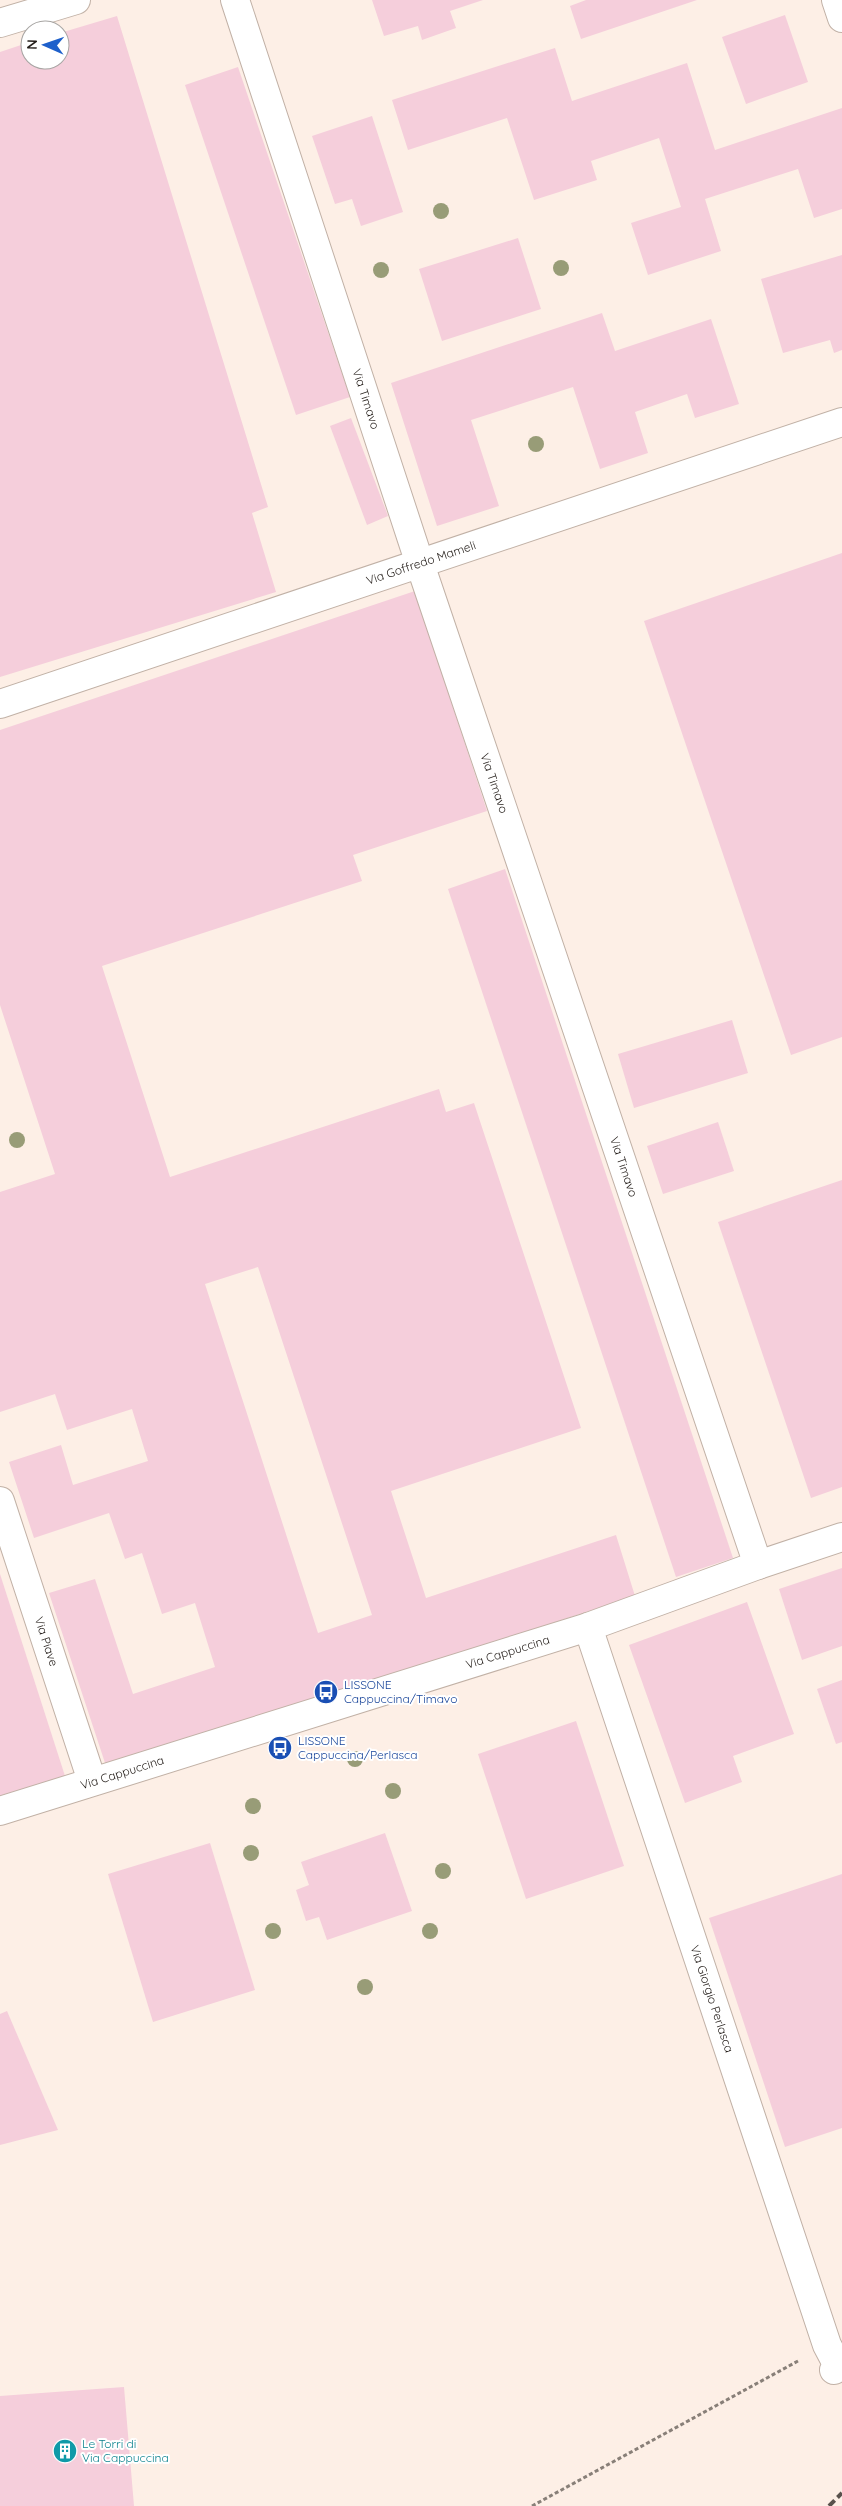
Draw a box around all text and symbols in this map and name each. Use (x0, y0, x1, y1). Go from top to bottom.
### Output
north arrow (20, 20, 70, 70)
text: N (23, 39, 41, 50)
street label: Via Timavo (349, 367, 383, 431)
street label: Via Goffredo Mameli (364, 537, 478, 588)
street label: Via Timavo (477, 751, 512, 815)
street label: Via Timavo (607, 1135, 641, 1199)
street label: Via Piave (32, 1615, 62, 1668)
street label: Via Cappuccina (464, 1632, 551, 1672)
place label: LISSONE Cappuccina/Timavo (344, 1677, 457, 1706)
bus stop icon: LISSONE Cappuccina/Timavo (313, 1679, 339, 1705)
place label: LISSONE Cappuccina/Perlasca (298, 1733, 418, 1762)
bus stop icon: LISSONE Cappuccina/Perlasca (267, 1735, 293, 1761)
street label: Via Cappuccina (78, 1752, 166, 1792)
street label: Via Giorgio Perlasca (687, 1943, 737, 2054)
place label: Le Torri di Via Cappuccina (82, 2436, 169, 2465)
building icon: Le Torri di Via Cappuccina (52, 2438, 78, 2464)

